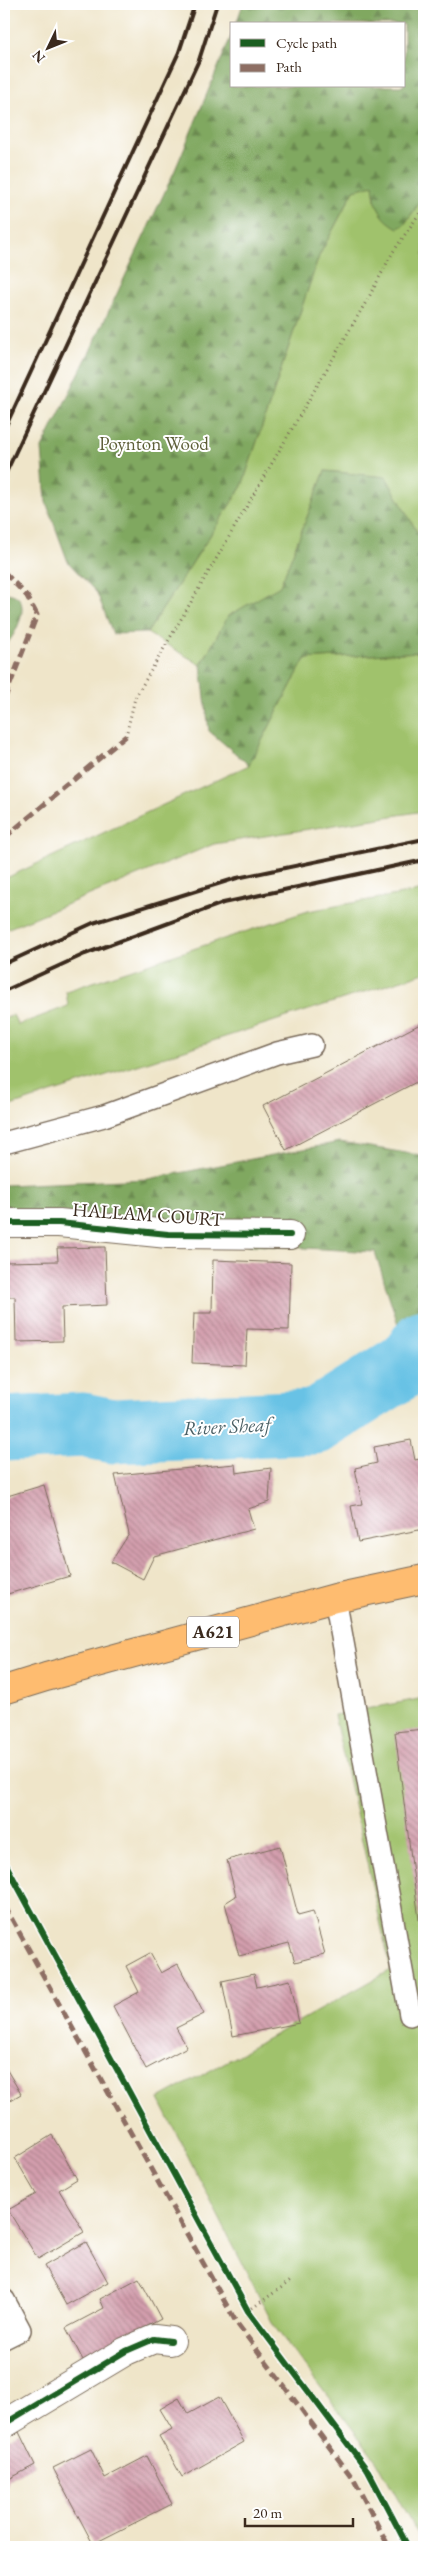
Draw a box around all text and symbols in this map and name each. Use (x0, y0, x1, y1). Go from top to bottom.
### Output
north arrow (22, 22, 72, 72)
legend (230, 22, 406, 88)
text: Cycle path (276, 33, 338, 52)
text: N (28, 46, 49, 67)
text: Path (276, 57, 302, 76)
park label: Poynton Wood (99, 431, 209, 456)
street label: HALLAM COURT (72, 1197, 225, 1232)
water label: River Sheaf (182, 1410, 276, 1441)
road number: A621 (187, 1616, 239, 1648)
scale bar (245, 2496, 353, 2528)
text: 20 m (253, 2503, 282, 2522)

